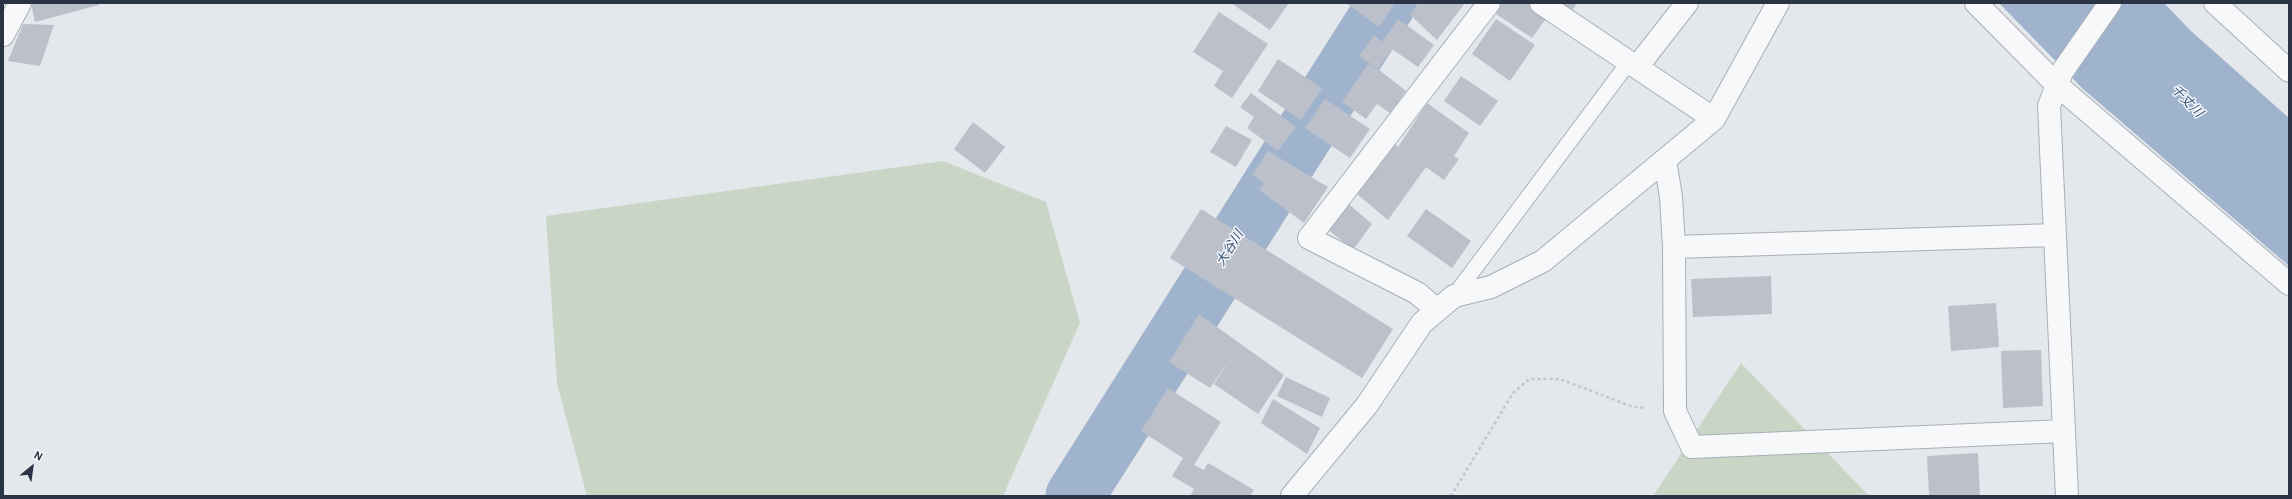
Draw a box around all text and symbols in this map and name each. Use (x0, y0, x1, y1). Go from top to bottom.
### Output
water label: 千丈川 (2167, 83, 2205, 121)
water label: 大谷川 (1214, 228, 1248, 270)
north arrow (12, 447, 52, 487)
text: N (31, 448, 45, 465)

